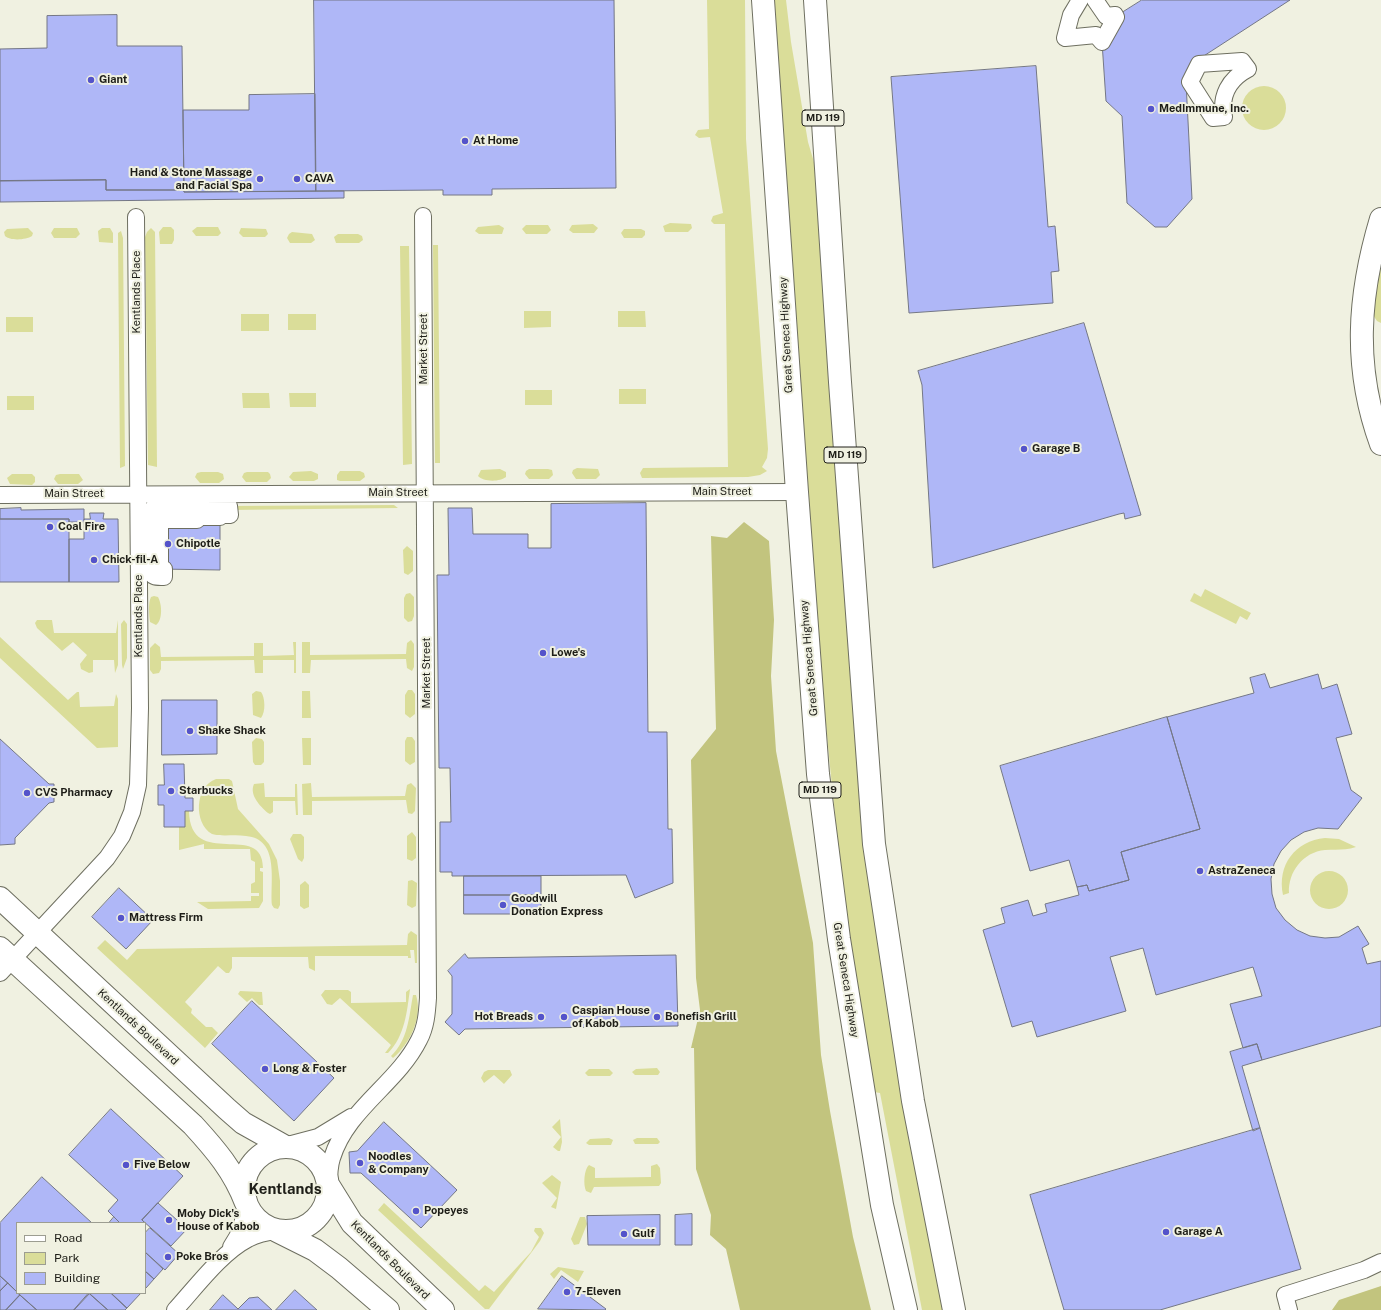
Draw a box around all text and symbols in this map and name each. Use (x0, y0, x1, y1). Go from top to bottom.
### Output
place label: Giant (99, 73, 127, 87)
marker: Giant (86, 75, 96, 85)
place label: MedImmune, Inc. (1159, 102, 1249, 116)
marker: MedImmune, Inc. (1146, 104, 1156, 114)
road number: MD 119 (802, 110, 844, 126)
place label: At Home (473, 134, 518, 148)
marker: At Home (460, 136, 470, 146)
place label: Hand & Stone Massage and Facial Spa (130, 166, 252, 192)
place label: CAVA (305, 172, 334, 186)
marker: Hand & Stone Massage and Facial Spa (255, 174, 265, 184)
marker: CAVA (292, 174, 302, 184)
street label: Kentlands Place (130, 251, 144, 333)
street label: Great Seneca Highway (776, 277, 796, 393)
street label: Market Street (417, 313, 431, 385)
place label: Garage B (1032, 442, 1080, 456)
marker: Garage B (1019, 444, 1029, 454)
road number: MD 119 (824, 447, 866, 463)
street label: Main Street (692, 485, 752, 499)
street label: Main Street (368, 486, 428, 500)
street label: Main Street (44, 487, 104, 501)
place label: Coal Fire (58, 520, 105, 534)
marker: Coal Fire (45, 522, 55, 532)
place label: Chipotle (176, 537, 220, 551)
marker: Chipotle (163, 539, 173, 549)
place label: Chick-fil-A (102, 553, 158, 567)
marker: Chick-fil-A (89, 555, 99, 565)
street label: Kentlands Place (132, 575, 146, 657)
street label: Great Seneca Highway (797, 599, 821, 717)
street label: Market Street (420, 637, 434, 709)
place label: Lowe's (551, 646, 586, 660)
marker: Lowe's (538, 648, 548, 658)
place label: Shake Shack (198, 724, 266, 738)
marker: Shake Shack (185, 726, 195, 736)
road number: MD 119 (799, 782, 841, 798)
place label: Starbucks (179, 784, 233, 798)
place label: CVS Pharmacy (35, 786, 113, 800)
marker: Starbucks (166, 786, 176, 796)
marker: CVS Pharmacy (22, 788, 32, 798)
place label: AstraZeneca (1208, 864, 1275, 878)
marker: AstraZeneca (1195, 866, 1205, 876)
place label: Goodwill Donation Express (511, 892, 603, 918)
marker: Goodwill Donation Express (498, 900, 508, 910)
place label: Mattress Firm (129, 911, 203, 925)
marker: Mattress Firm (116, 913, 126, 923)
street label: Great Seneca Highway (830, 921, 862, 1039)
street label: Kentlands Boulevard (95, 986, 181, 1068)
place label: Caspian House of Kabob (572, 1004, 650, 1030)
place label: Hot Breads (474, 1010, 533, 1024)
place label: Bonefish Grill (665, 1010, 737, 1024)
marker: Hot Breads (536, 1012, 546, 1022)
marker: Caspian House of Kabob (559, 1012, 569, 1022)
marker: Bonefish Grill (652, 1012, 662, 1022)
place label: Long & Foster (273, 1062, 346, 1076)
marker: Long & Foster (260, 1064, 270, 1074)
place label: Noodles & Company (368, 1150, 429, 1176)
place label: Five Below (134, 1158, 190, 1172)
marker: Noodles & Company (355, 1158, 365, 1168)
marker: Five Below (121, 1160, 131, 1170)
district label: Kentlands (248, 1180, 322, 1198)
place label: Popeyes (424, 1204, 468, 1218)
marker: Popeyes (411, 1206, 421, 1216)
place label: Moby Dick's House of Kabob (177, 1207, 259, 1233)
marker: Moby Dick's House of Kabob (164, 1215, 174, 1225)
street label: Kentlands Boulevard (348, 1218, 432, 1302)
legend (16, 1222, 146, 1294)
place label: Garage A (1174, 1225, 1223, 1239)
place label: Gulf (632, 1227, 655, 1241)
marker: Garage A (1161, 1227, 1171, 1237)
marker: Gulf (619, 1229, 629, 1239)
text: Road (54, 1231, 82, 1245)
place label: Poke Bros (176, 1250, 228, 1264)
text: Park (54, 1251, 80, 1265)
marker: Poke Bros (163, 1252, 173, 1262)
text: Building (54, 1271, 100, 1285)
place label: 7-Eleven (575, 1285, 621, 1299)
marker: 7-Eleven (562, 1287, 572, 1297)

